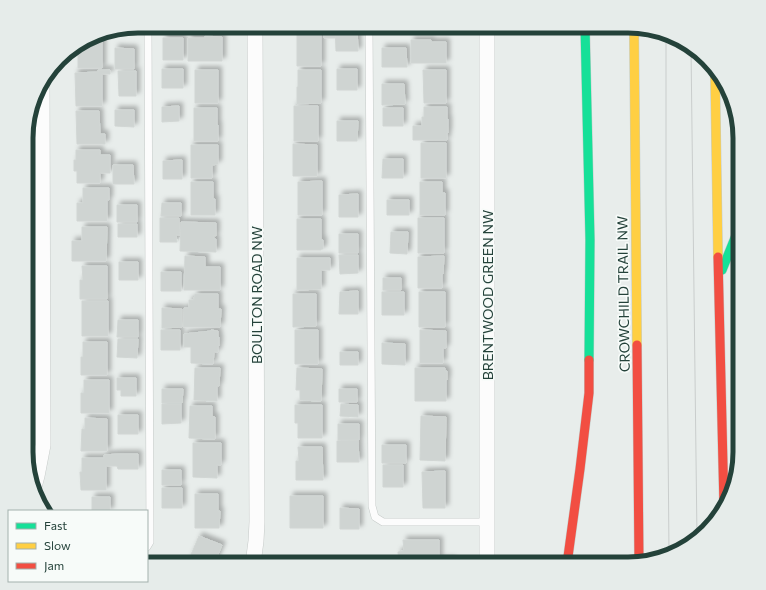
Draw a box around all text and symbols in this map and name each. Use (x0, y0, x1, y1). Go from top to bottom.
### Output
street label: BRENTWOOD GREEN NW (479, 210, 496, 380)
street label: CROWCHILD TRAIL NW (613, 216, 633, 372)
street label: BOULTON ROAD NW (248, 226, 265, 364)
legend (8, 510, 148, 582)
text: Fast (44, 518, 67, 532)
text: Slow (44, 538, 71, 552)
text: Jam (44, 558, 64, 573)

